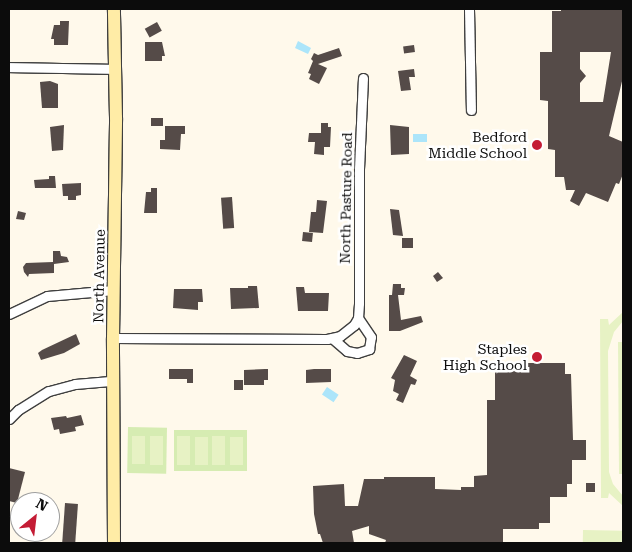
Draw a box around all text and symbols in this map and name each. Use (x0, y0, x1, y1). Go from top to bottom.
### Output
place label: Bedford Middle School (428, 129, 527, 162)
street label: North Pasture Road (336, 132, 356, 264)
marker: Bedford Middle School (531, 139, 543, 151)
street label: North Avenue (90, 229, 108, 323)
place label: Staples High School (443, 341, 527, 374)
marker: Staples High School (531, 351, 543, 363)
north arrow (10, 492, 60, 542)
text: N (33, 495, 50, 514)

